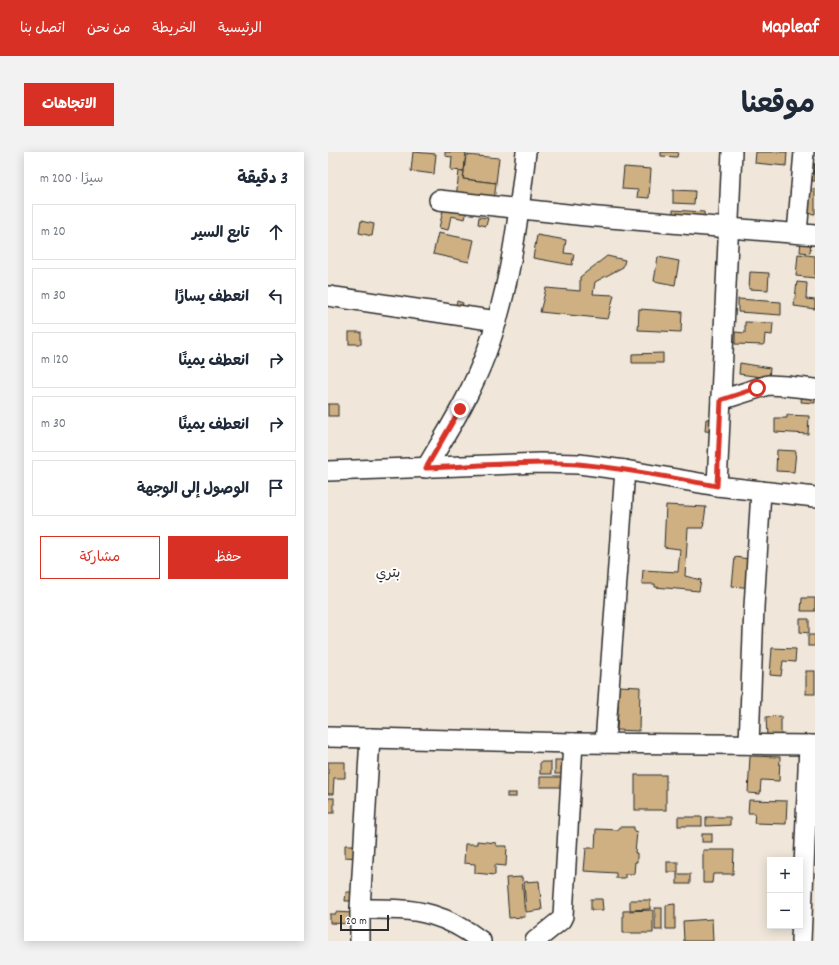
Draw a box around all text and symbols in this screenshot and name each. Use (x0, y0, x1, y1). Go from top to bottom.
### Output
text: Mapleaf (762, 15, 819, 42)
text: اتصل بنا (20, 19, 65, 39)
text: من نحن (87, 19, 130, 39)
text: الخريطة (152, 19, 196, 39)
text: الرئيسية (218, 19, 262, 39)
button: الاتجاهات (24, 83, 114, 126)
text: موقعنا (741, 87, 815, 127)
text: 3 دقيقة (237, 168, 288, 192)
text: سيرًا · 200 m (40, 170, 103, 189)
icon: ahead (265, 221, 287, 243)
text: 20 m (41, 223, 66, 242)
text: تابع السير (192, 223, 249, 245)
icon: left (265, 285, 287, 307)
text: 30 m (41, 287, 66, 306)
text: انعطف يسارًا (175, 287, 249, 309)
icon: right (265, 349, 287, 371)
text: 120 m (41, 351, 69, 370)
text: انعطف يمينًا (179, 351, 249, 373)
route start (748, 379, 766, 397)
route end (451, 400, 469, 418)
icon: right (265, 413, 287, 435)
text: 30 m (41, 415, 66, 434)
text: انعطف يمينًا (179, 415, 249, 437)
icon: arrive (265, 477, 287, 499)
text: الوصول إلى الوجهة (137, 479, 249, 501)
button: مشاركة (40, 536, 160, 579)
button: حفظ (168, 536, 288, 579)
district label: بتري (376, 564, 400, 584)
map controls (767, 857, 803, 929)
button: + (767, 857, 803, 893)
button: − (767, 893, 803, 929)
scale bar (340, 913, 389, 932)
text: 20 m (346, 914, 367, 930)

